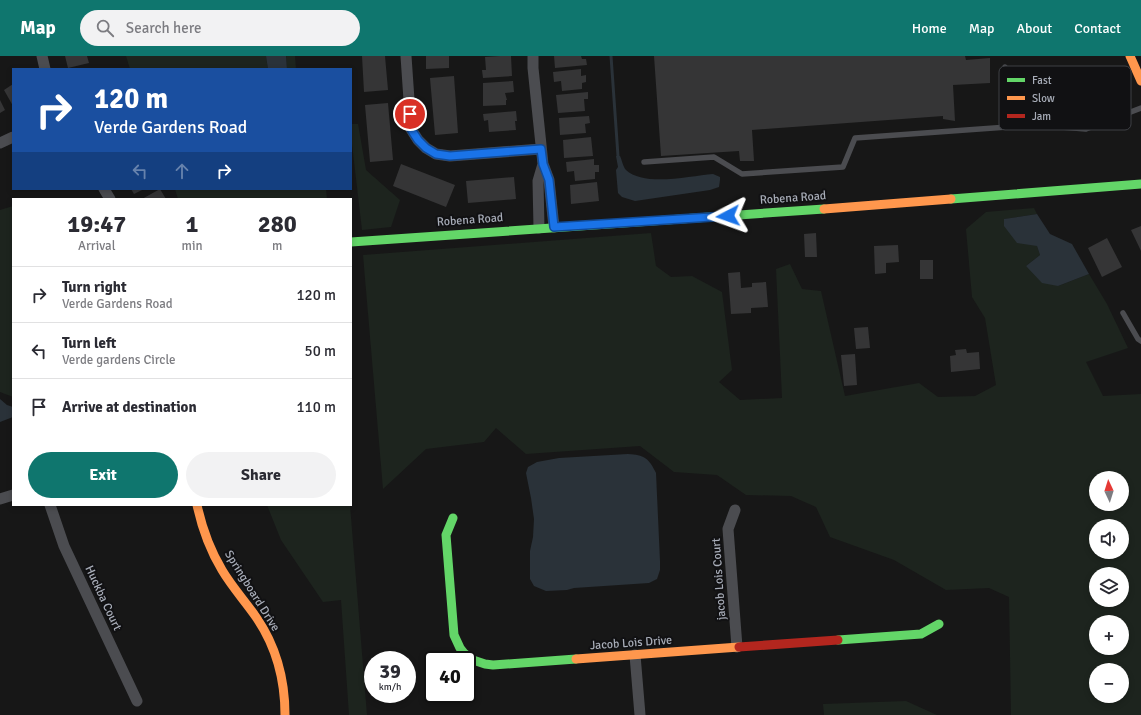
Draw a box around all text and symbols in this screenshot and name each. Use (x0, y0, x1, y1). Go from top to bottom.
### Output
search box (80, 10, 360, 46)
text: Map (20, 16, 56, 40)
icon: search (94, 17, 116, 39)
text: Search here (126, 19, 201, 37)
text: Home (912, 20, 947, 37)
text: Map (969, 20, 994, 37)
text: About (1016, 20, 1052, 37)
text: Contact (1074, 20, 1121, 37)
legend (999, 66, 1131, 130)
text: Fast (1032, 74, 1052, 87)
text: 120 m (94, 82, 168, 116)
icon: right (28, 84, 80, 136)
text: Slow (1032, 92, 1055, 105)
pin (393, 97, 427, 131)
icon: arrive (399, 103, 421, 125)
text: Jam (1032, 110, 1051, 123)
text: Verde Gardens Road (94, 116, 247, 138)
icon: left (129, 160, 151, 182)
icon: ahead (171, 160, 193, 182)
icon: right (213, 160, 235, 182)
street label: Robena Road (759, 188, 827, 208)
position arrow (707, 195, 749, 237)
text: 19:47 (67, 209, 126, 239)
text: 1 (186, 209, 198, 239)
text: 280 (258, 209, 297, 239)
street label: Robena Road (436, 210, 504, 230)
text: Arrival (78, 238, 115, 254)
text: min (182, 238, 203, 254)
text: m (272, 238, 282, 254)
text: Turn right (62, 278, 127, 296)
icon: right (28, 284, 50, 306)
text: 120 m (296, 286, 336, 304)
text: Verde Gardens Road (62, 296, 173, 312)
text: Turn left (62, 334, 116, 352)
icon: left (28, 340, 50, 362)
text: 50 m (305, 342, 336, 360)
text: Verde gardens Circle (62, 352, 176, 368)
icon: arrive (28, 396, 50, 418)
text: Arrive at destination (62, 398, 197, 416)
text: 110 m (296, 398, 336, 416)
button: Exit (28, 452, 178, 498)
button: Share (186, 452, 336, 498)
north arrow (1089, 471, 1129, 511)
map controls (1089, 471, 1129, 703)
button: sound (1089, 519, 1129, 559)
street label: jacob Lois Court (709, 537, 729, 621)
street label: Springboard Drive (221, 548, 283, 634)
street label: Huckba Court (81, 563, 125, 633)
button: layers (1089, 567, 1129, 607)
button: + (1089, 615, 1129, 655)
street label: Jacob Lois Drive (590, 633, 672, 653)
speed limit sign: 40 (424, 651, 476, 703)
text: 39 (379, 659, 401, 684)
button: − (1089, 663, 1129, 703)
text: km/h (379, 681, 401, 693)

